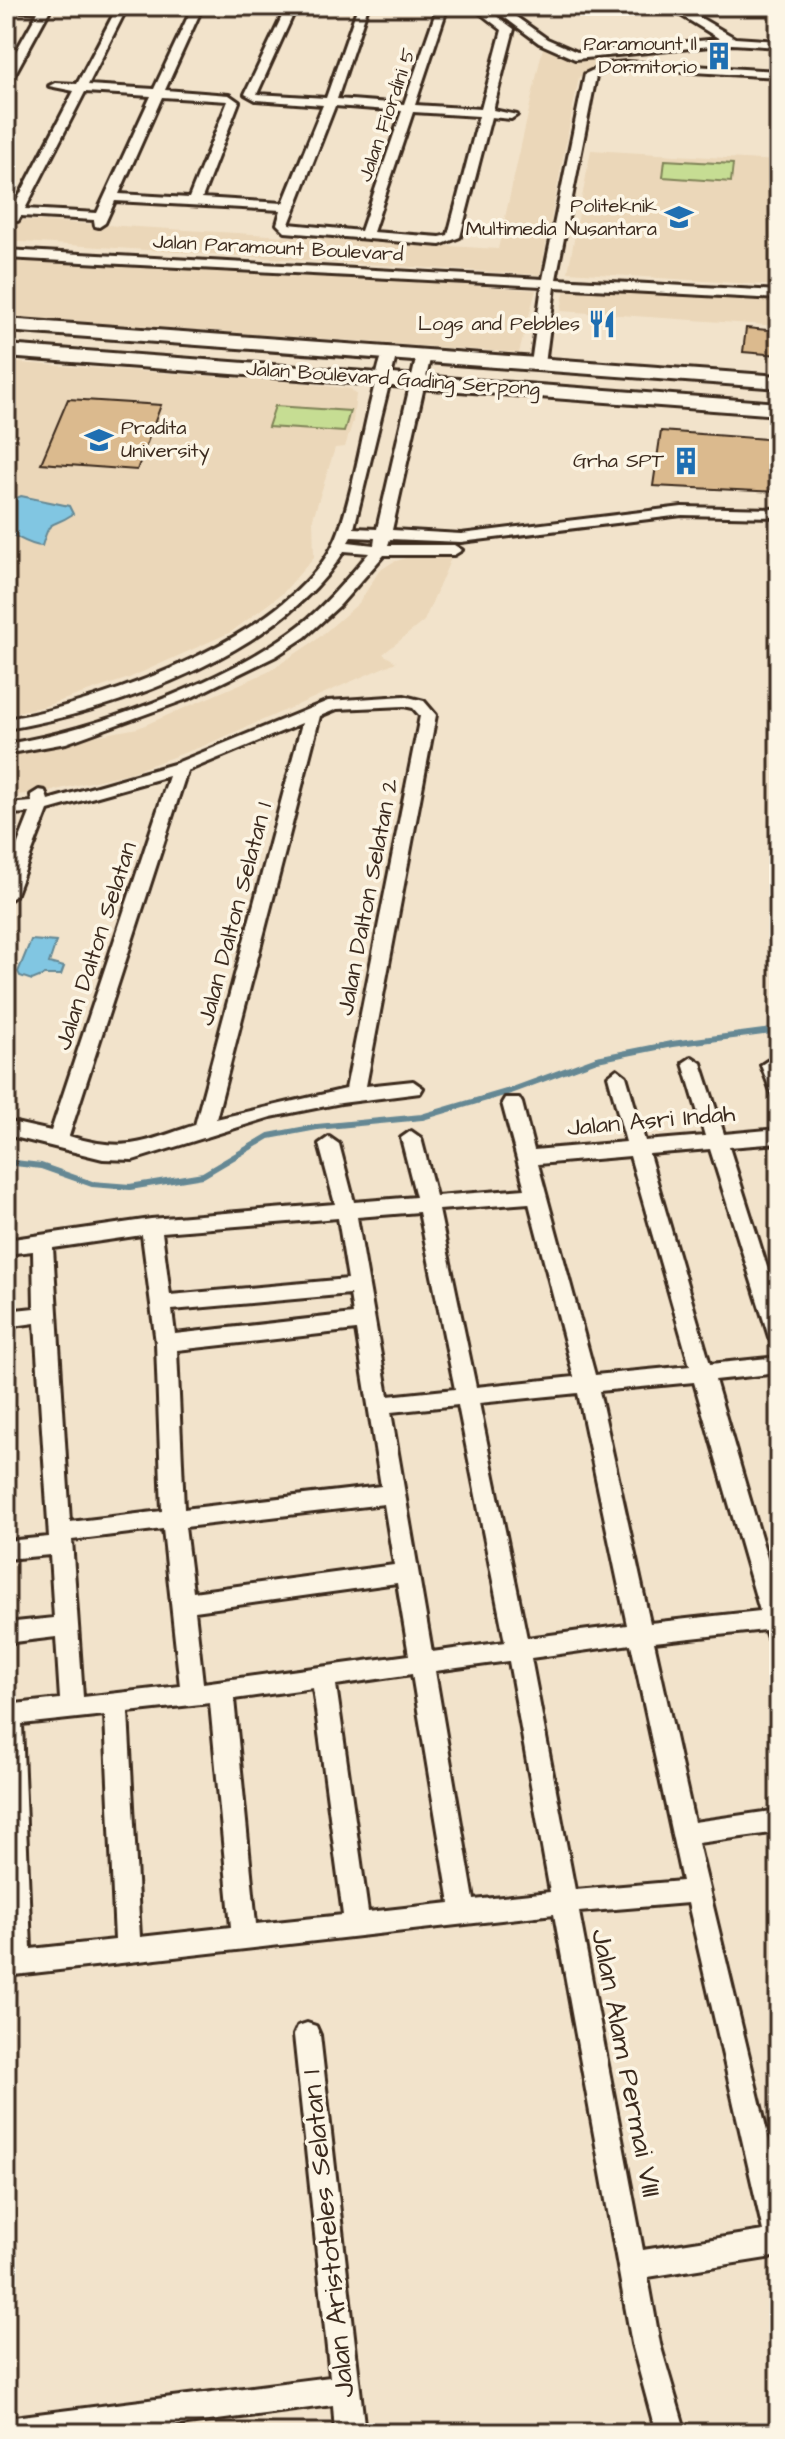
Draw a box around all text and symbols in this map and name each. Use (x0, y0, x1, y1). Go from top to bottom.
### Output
place label: Paramount Il Dormitorio (584, 30, 697, 81)
building icon: Paramount Il Dormitorio (704, 41, 734, 71)
street label: Jalan Fiordini 5 (351, 44, 423, 186)
place label: Politeknik Multimedia Nusantara (466, 192, 657, 243)
school or university icon: Politeknik Multimedia Nusantara (664, 202, 694, 232)
street label: Jalan Paramount Boulevard (152, 227, 404, 269)
restaurant icon: Logs and Pebbles (587, 309, 617, 339)
place label: Logs and Pebbles (418, 310, 580, 339)
street label: Jalan Boulevard Gading Serpong (245, 355, 541, 404)
place label: Pradita University (121, 414, 210, 466)
school or university icon: Pradita University (84, 425, 114, 455)
building icon: Grha SPT (671, 446, 701, 476)
place label: Grha SPT (573, 447, 665, 475)
street label: Jalan Dalton Selatan 2 (328, 775, 408, 1018)
street label: Jalan Dalton Selatan 1 (189, 799, 281, 1029)
street label: Jalan Dalton Selatan (46, 837, 146, 1055)
street label: Jalan Asri Indah (566, 1097, 736, 1145)
street label: Jalan Alam Permai VIII (581, 1925, 671, 2201)
street label: Jalan Aristoteles Selatan 1 (291, 2068, 365, 2400)

